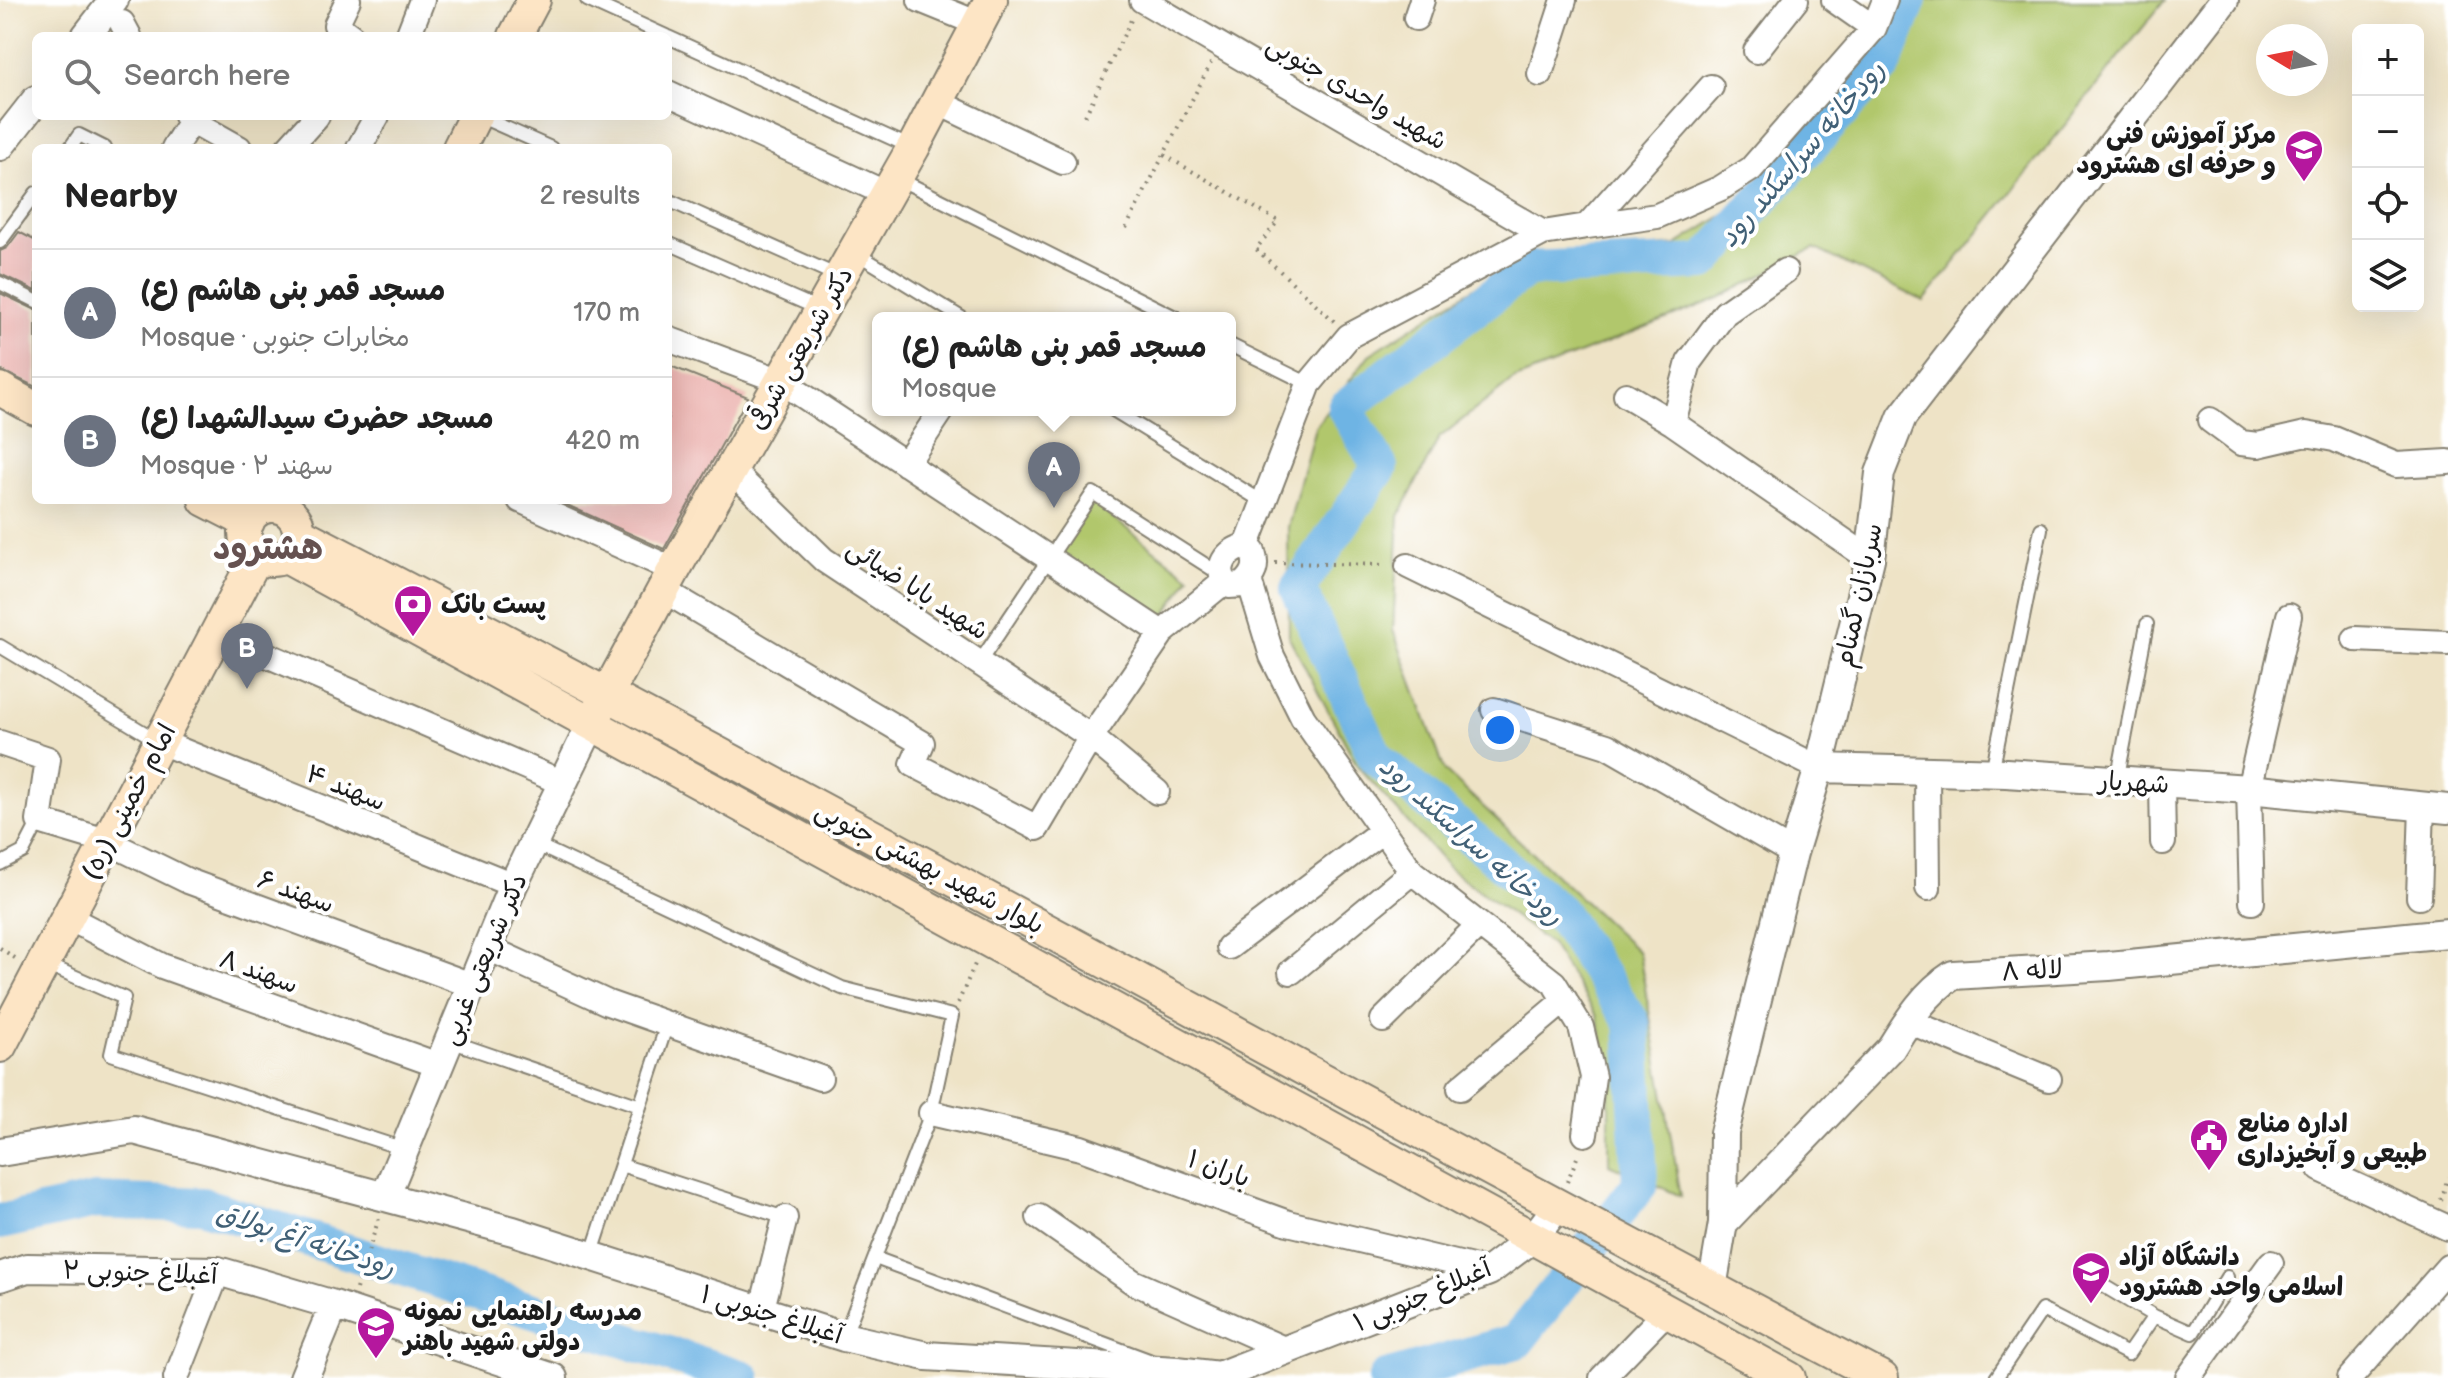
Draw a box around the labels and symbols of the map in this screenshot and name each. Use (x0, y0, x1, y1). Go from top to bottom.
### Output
north arrow (2256, 24, 2328, 96)
street label: شهید واحدی جنوبی (1261, 29, 1452, 157)
water label: رودخانه سراسکند رود (1712, 54, 1892, 254)
place label: مرکز آموزش فنی و حرفه ای هشترود (2076, 120, 2276, 181)
school or university icon: مرکز آموزش فنی و حرفه ای هشترود (2283, 128, 2325, 183)
street label: دکتر شریعتی شرقی (740, 261, 860, 436)
pin: A (1028, 442, 1080, 508)
street label: سربازان گمنام (1828, 520, 1893, 671)
district label: هشترود (213, 528, 323, 569)
street label: شهيد بابا ضيائی (841, 533, 994, 647)
bank icon: پست بانک (392, 583, 434, 638)
place label: پست بانک (441, 590, 546, 621)
pin: B (221, 623, 273, 689)
your location (1480, 710, 1520, 750)
street label: امام خمینی (ره) (75, 719, 186, 886)
water label: رودخانه سراسکند رود (1372, 750, 1570, 933)
street label: سهند ۴ (301, 758, 390, 818)
street label: شهریار (2096, 766, 2170, 801)
street label: بلوار شهید بهشتی جنوبی (810, 795, 1049, 942)
street label: سهند ۶ (253, 864, 338, 921)
street label: دکتر شریعتی غربی (434, 869, 534, 1050)
street label: سهند ۸ (215, 944, 302, 1001)
street label: لاله ۸ (2000, 954, 2064, 989)
place label: اداره منابع طبیعی و آبخیزداری (2237, 1109, 2427, 1170)
public building icon: اداره منابع طبیعی و آبخیزداری (2188, 1117, 2230, 1172)
street label: باران ۱ (1183, 1144, 1254, 1195)
water label: رودخانه آغ بولاق (211, 1196, 399, 1288)
place label: دانشگاه آزاد اسلامی واحد هشترود (2119, 1240, 2343, 1303)
school or university icon: دانشگاه آزاد اسلامی واحد هشترود (2070, 1250, 2112, 1305)
street label: آغبلاغ جنوبی ۱ (1349, 1253, 1498, 1340)
street label: آغبلاغ جنوبی ۲ (62, 1255, 220, 1293)
street label: آغبلاغ جنوبی ۱ (696, 1279, 848, 1353)
place label: مدرسه راهنمایی نمونه دولتی شهید باهنر (401, 1297, 642, 1358)
school or university icon: مدرسه راهنمایی نمونه دولتی شهید باهنر (355, 1305, 397, 1360)

